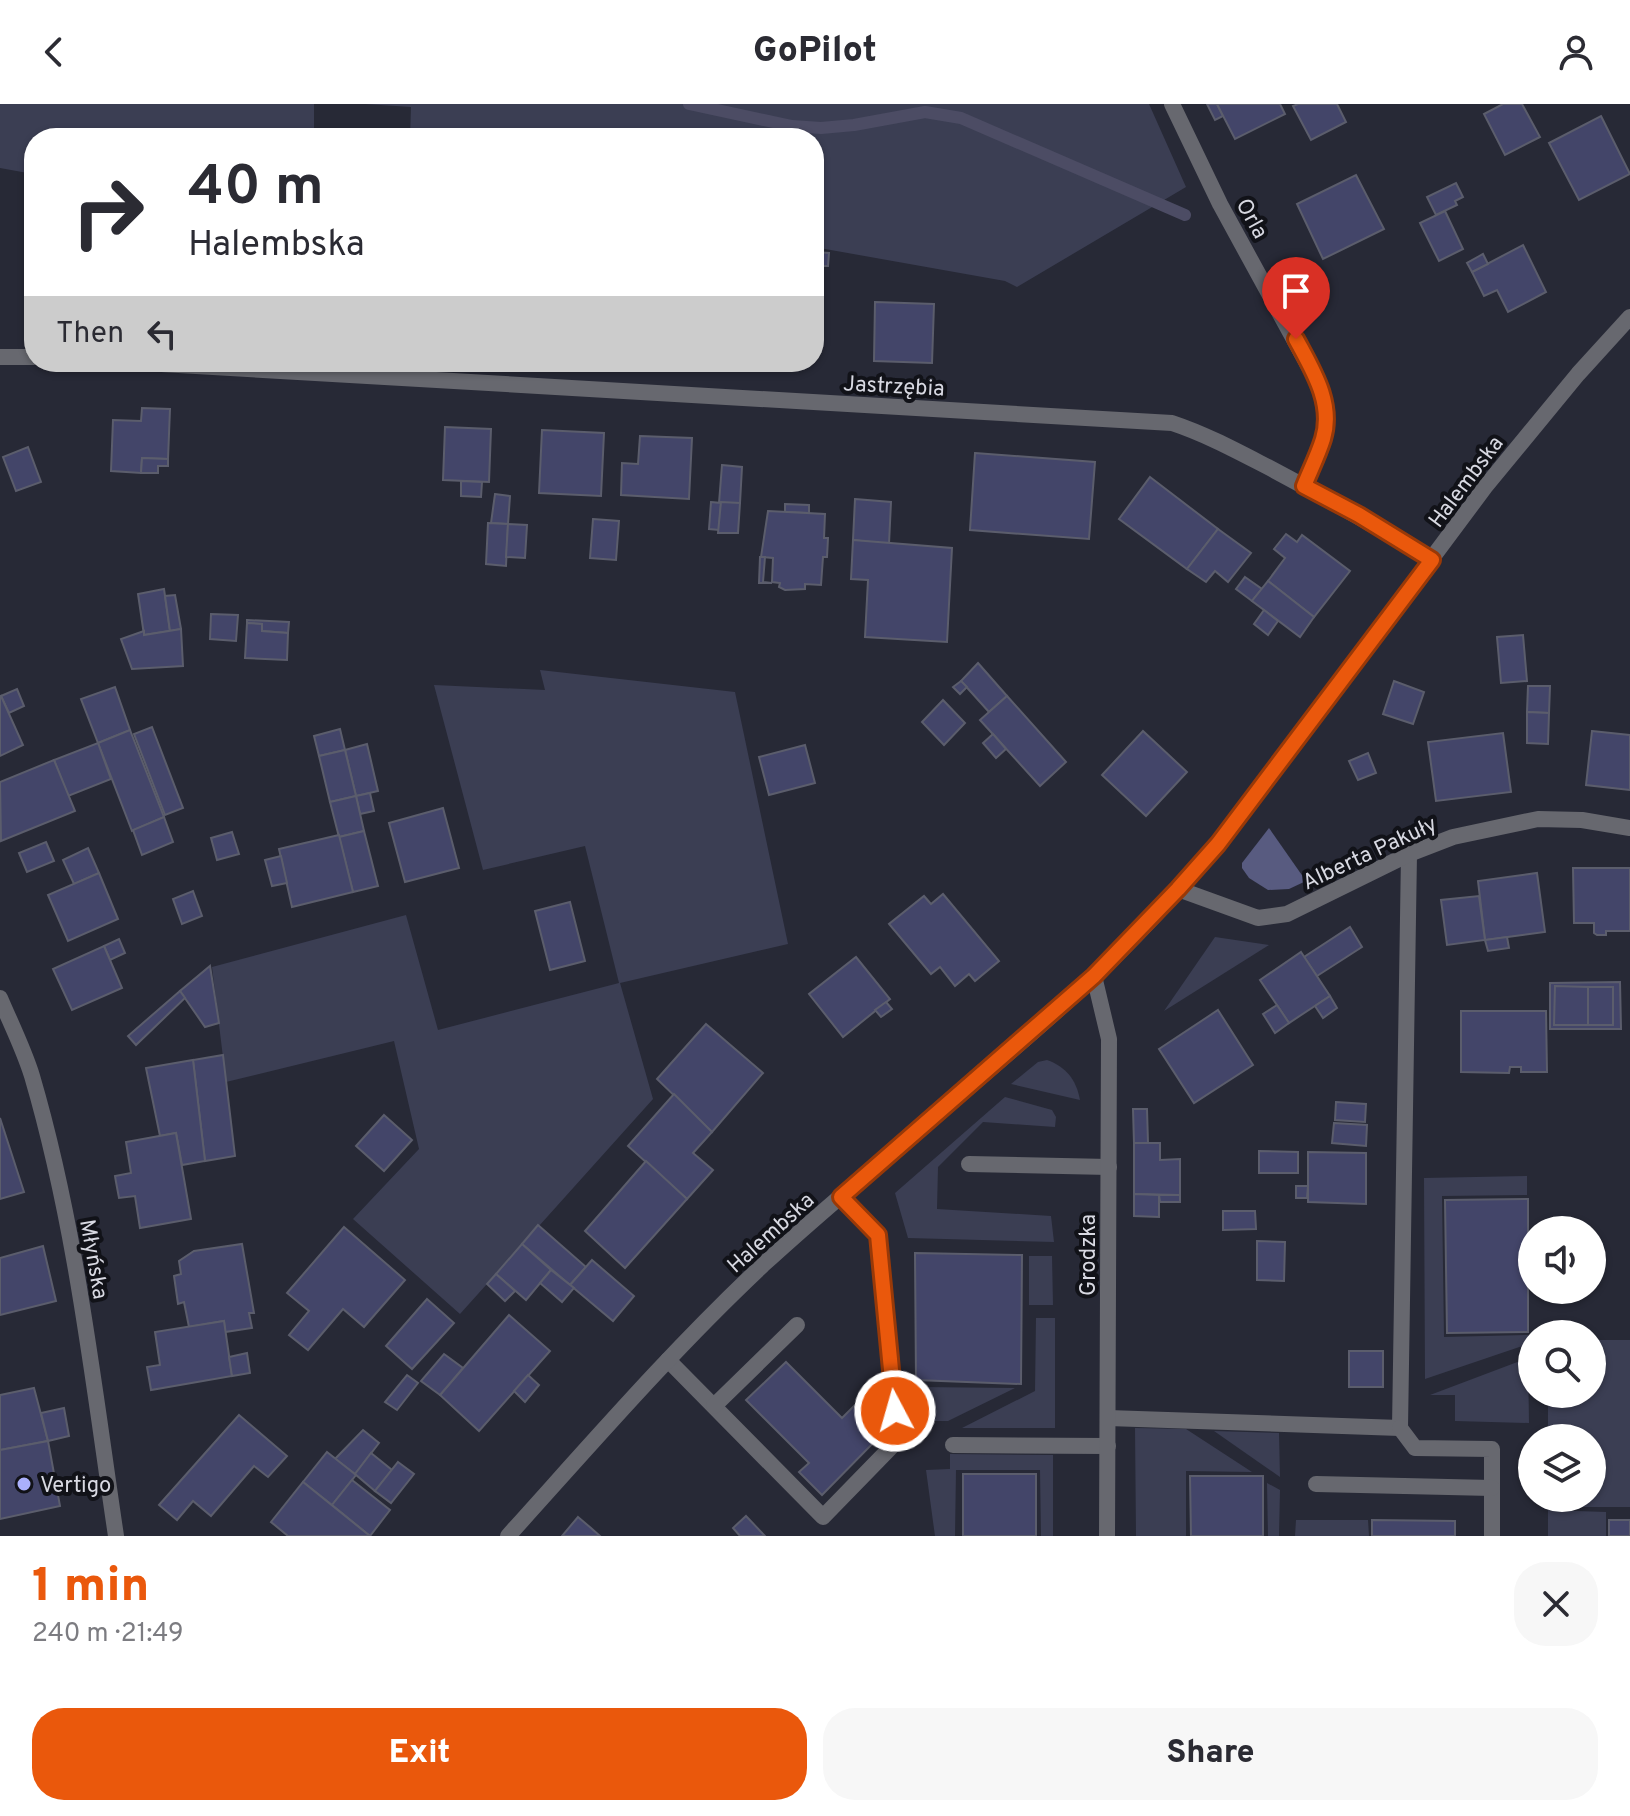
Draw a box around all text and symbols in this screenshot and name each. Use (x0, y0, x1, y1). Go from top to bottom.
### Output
text: GoPilot (753, 29, 877, 75)
icon: back (32, 30, 76, 74)
icon: person (1554, 30, 1598, 74)
text: 40 m (188, 154, 324, 224)
icon: right (56, 160, 160, 264)
street label: Orla (1229, 194, 1273, 244)
text: Halembska (188, 223, 365, 269)
pin (1262, 257, 1330, 339)
icon: arrive (1274, 269, 1318, 313)
icon: left (140, 312, 184, 356)
text: Then (56, 316, 124, 353)
street label: Jastrzębia (842, 371, 945, 404)
street label: Halembska (1424, 431, 1510, 534)
street label: Alberta Pakuły (1298, 811, 1442, 897)
street label: Halembska (723, 1188, 821, 1280)
street label: Grodzka (1076, 1214, 1103, 1296)
map controls (1518, 1216, 1606, 1512)
button: sound (1518, 1216, 1606, 1304)
street label: Młyńska (72, 1217, 113, 1301)
button: search (1518, 1320, 1606, 1408)
position arrow (853, 1369, 937, 1453)
button: layers (1518, 1424, 1606, 1512)
place label: Vertigo (40, 1473, 111, 1500)
marker: Vertigo (15, 1475, 33, 1493)
text: 1 min (32, 1558, 149, 1618)
button: close (1514, 1562, 1598, 1646)
text: 240 m · 21:49 (32, 1618, 184, 1651)
button: Exit (32, 1708, 807, 1800)
button: Share (823, 1708, 1598, 1800)

